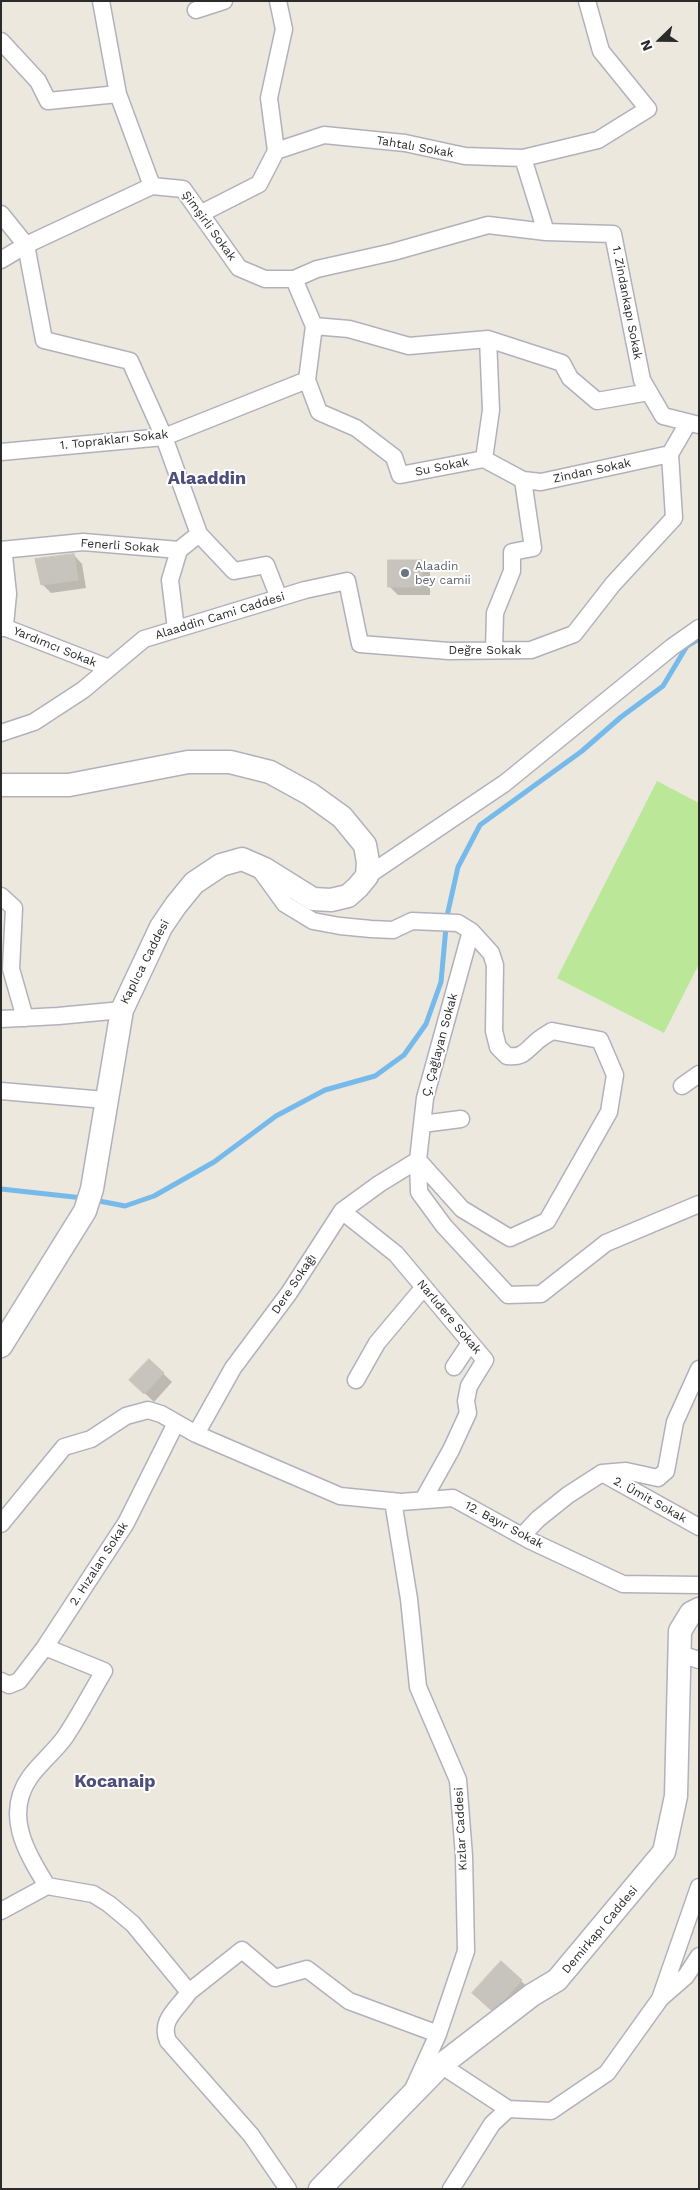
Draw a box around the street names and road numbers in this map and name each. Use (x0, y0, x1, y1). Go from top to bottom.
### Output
street label: Tahtalı Sokak (375, 133, 455, 161)
street label: Şimşirli Sokak (179, 188, 239, 264)
street label: 1. Zindankapı Sokak (609, 245, 645, 361)
street label: 1. Toprakları Sokak (59, 427, 169, 453)
street label: Su Sokak (414, 455, 470, 479)
street label: Zindan Sokak (552, 456, 632, 486)
street label: Fenerli Sokak (80, 536, 160, 556)
street label: Alaaddin Cami Caddesi (153, 589, 287, 643)
street label: Yardımcı Sokak (11, 624, 99, 670)
street label: Değre Sokak (449, 643, 521, 657)
street label: Kaplıca Caddesi (117, 917, 173, 1007)
street label: Ç. Çağlayan Sokak (419, 992, 461, 1098)
street label: Dere Sokağı (269, 1251, 319, 1317)
street label: Narlıdere Sokak (414, 1277, 484, 1357)
street label: 2. Ümit Sokak (611, 1474, 689, 1526)
street label: 12. Bayır Sokak (462, 1498, 546, 1552)
street label: 2. Hızalan Sokak (67, 1520, 131, 1608)
street label: Kızlar Caddesi (452, 1787, 470, 1871)
street label: Demirkapı Caddesi (559, 1883, 641, 1977)

